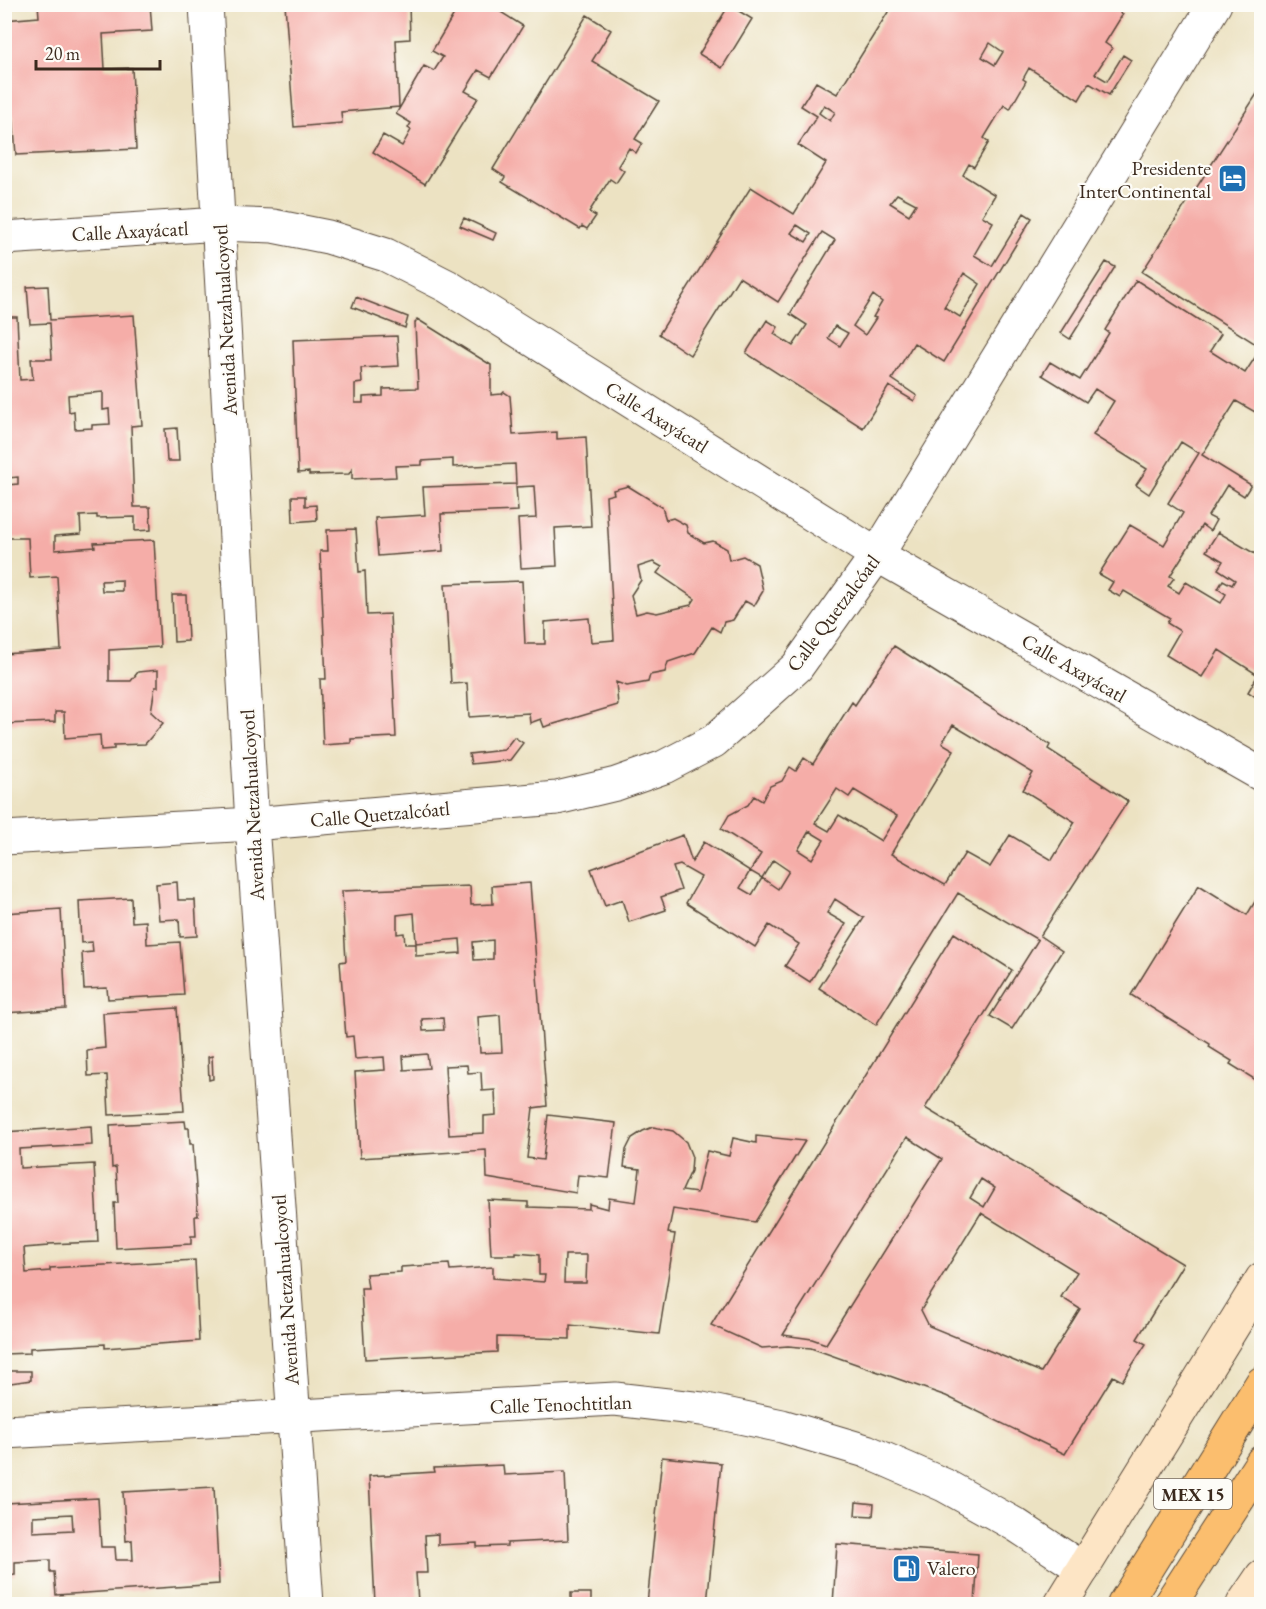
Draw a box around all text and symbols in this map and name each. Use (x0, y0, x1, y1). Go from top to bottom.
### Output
scale bar (36, 33, 160, 71)
text: 20 m (45, 42, 80, 65)
place label: Presidente InterContinental (1079, 155, 1211, 204)
hotel icon: Presidente InterContinental (1216, 163, 1248, 195)
street label: Calle Axayácatl (71, 215, 189, 247)
street label: Avenida Netzahualcoyotl (207, 224, 243, 417)
street label: Calle Axayácatl (601, 375, 714, 459)
street label: Calle Quetzalcóatl (780, 549, 886, 677)
street label: Calle Axayácatl (1017, 628, 1131, 709)
street label: Avenida Netzahualcoyotl (234, 709, 270, 902)
street label: Calle Quetzalcóatl (309, 795, 451, 833)
street label: Avenida Netzahualcoyotl (265, 1193, 305, 1387)
street label: Calle Tenochtitlan (489, 1389, 633, 1419)
road number: MEX 15 (1154, 1479, 1232, 1509)
fuel station icon: Valero (890, 1552, 922, 1584)
place label: Valero (927, 1555, 976, 1581)

